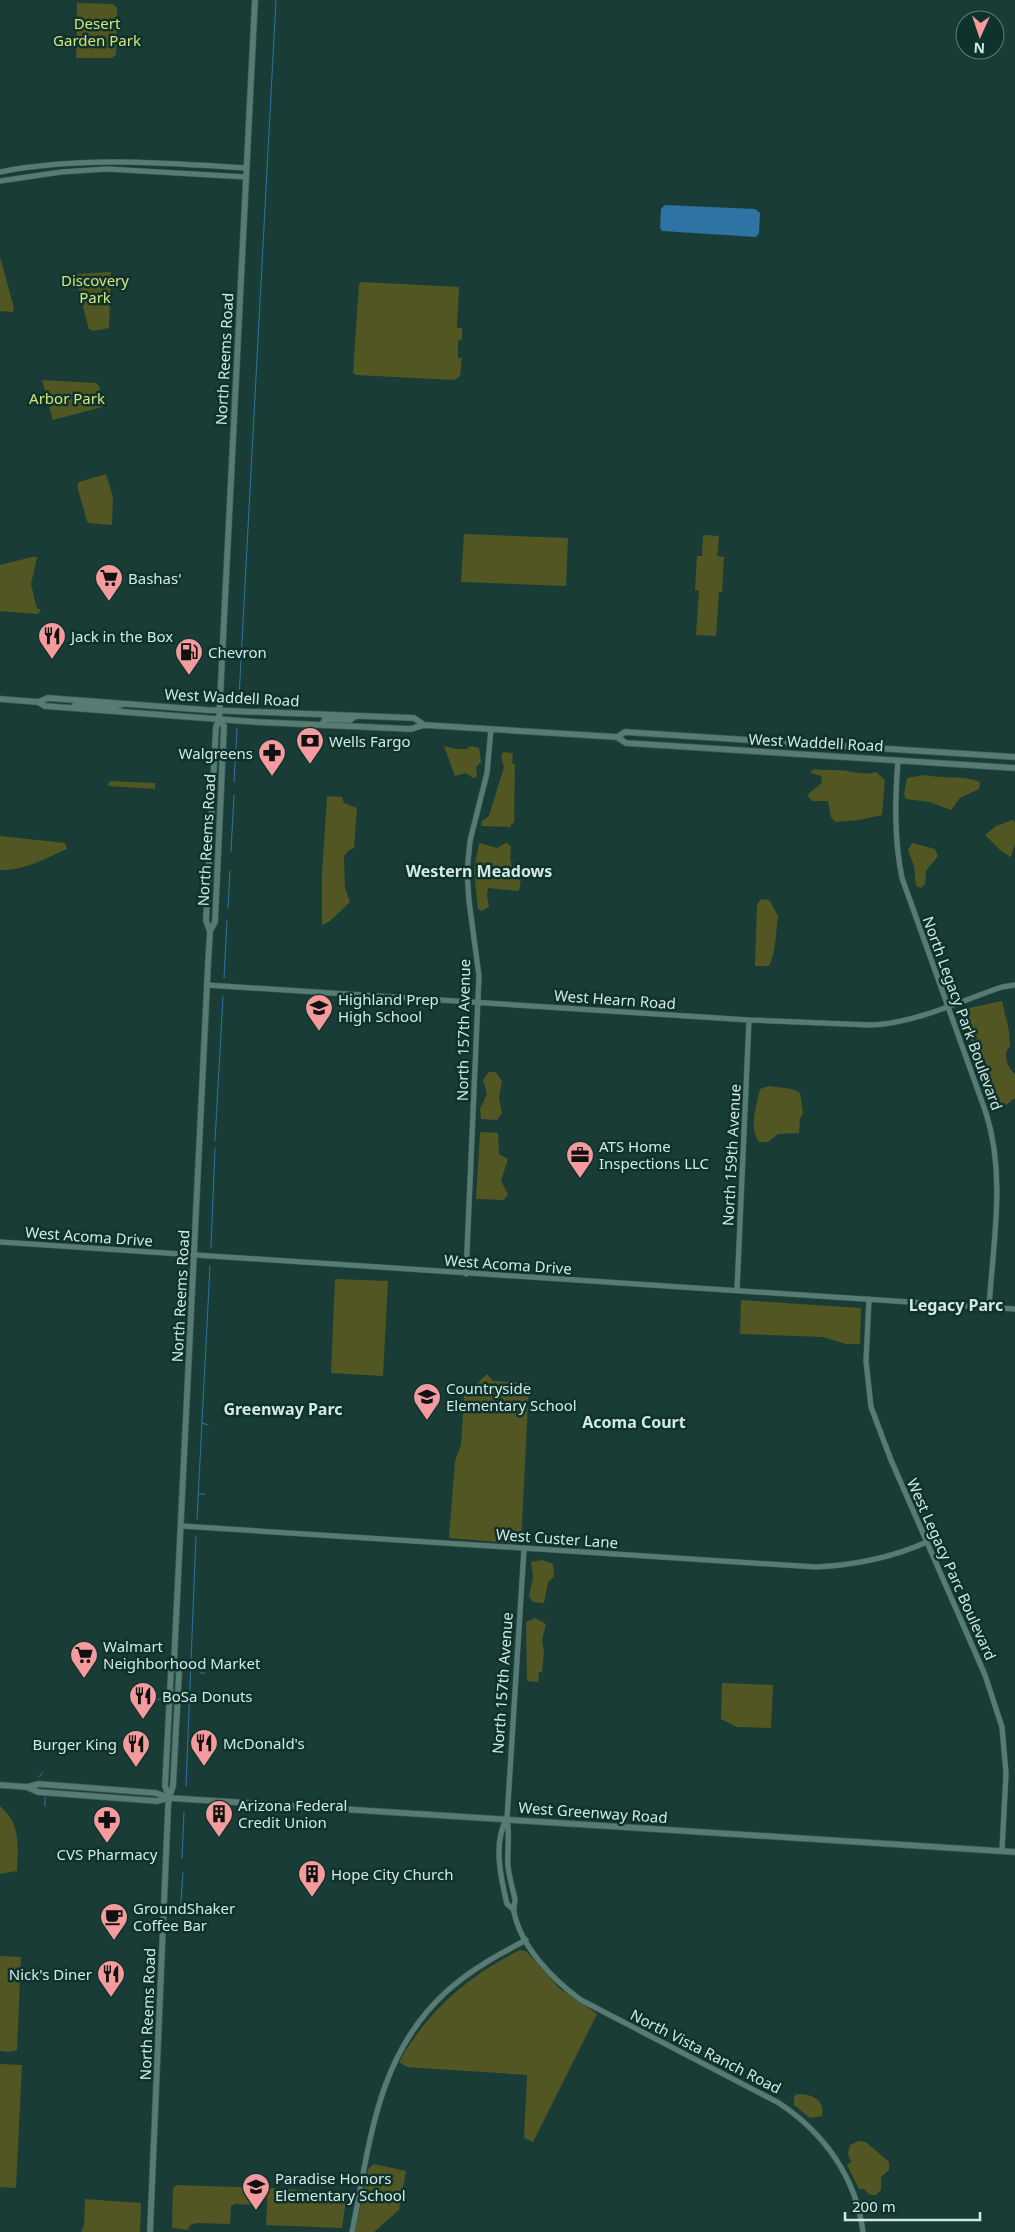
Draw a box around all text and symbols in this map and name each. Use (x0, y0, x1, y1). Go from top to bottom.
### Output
north arrow (955, 10, 1005, 60)
park label: Desert Garden Park (53, 13, 141, 50)
text: N (973, 39, 985, 58)
park label: Discovery Park (61, 270, 129, 307)
street label: North Reems Road (211, 292, 237, 426)
park label: Arbor Park (29, 388, 105, 408)
supermarket icon: Bashas' (94, 563, 124, 602)
place label: Bashas' (128, 568, 182, 588)
restaurant icon: Jack in the Box (37, 621, 67, 660)
place label: Jack in the Box (69, 626, 173, 646)
fuel station icon: Chevron (174, 637, 204, 676)
place label: Chevron (208, 642, 267, 662)
street label: West Waddell Road (164, 683, 300, 711)
bank icon: Wells Fargo (295, 726, 325, 765)
street label: West Waddell Road (748, 728, 884, 756)
place label: Wells Fargo (329, 731, 410, 751)
pharmacy icon: Walgreens (257, 738, 287, 777)
place label: Walgreens (179, 743, 253, 763)
street label: North Reems Road (193, 773, 219, 907)
district label: Western Meadows (406, 860, 552, 882)
street label: North Legacy Park Boulevard (919, 913, 1007, 1113)
street label: North 157th Avenue (452, 959, 474, 1101)
street label: West Hearn Road (553, 985, 677, 1013)
place label: Highland Prep High School (338, 989, 439, 1026)
school or university icon: Highland Prep High School (304, 993, 334, 1032)
street label: North 159th Avenue (717, 1083, 745, 1227)
place label: ATS Home Inspections LLC (599, 1136, 710, 1173)
office icon: ATS Home Inspections LLC (565, 1140, 595, 1179)
street label: West Acoma Drive (25, 1222, 153, 1250)
street label: North Reems Road (167, 1229, 193, 1363)
street label: West Acoma Drive (444, 1250, 572, 1278)
district label: Legacy Parc (909, 1294, 1003, 1316)
place label: Countryside Elementary School (446, 1378, 577, 1415)
school or university icon: Countryside Elementary School (412, 1382, 442, 1421)
district label: Greenway Parc (223, 1398, 343, 1420)
district label: Acoma Court (582, 1411, 686, 1433)
street label: West Legacy Parc Boulevard (903, 1475, 1001, 1663)
street label: West Custer Lane (495, 1524, 619, 1552)
street label: North 157th Avenue (487, 1611, 517, 1755)
place label: Walmart Neighborhood Market (103, 1636, 261, 1673)
supermarket icon: Walmart Neighborhood Market (69, 1640, 99, 1679)
restaurant icon: BoSa Donuts (128, 1681, 158, 1720)
place label: BoSa Donuts (162, 1686, 253, 1706)
restaurant icon: McDonald's (189, 1728, 219, 1767)
restaurant icon: Burger King (121, 1729, 151, 1768)
place label: McDonald's (223, 1733, 305, 1753)
place label: Burger King (33, 1734, 117, 1754)
place label: Arizona Federal Credit Union (238, 1795, 347, 1832)
street label: West Greenway Road (518, 1797, 668, 1827)
building icon: Arizona Federal Credit Union (204, 1799, 234, 1838)
pharmacy icon: CVS Pharmacy (92, 1805, 122, 1844)
place label: CVS Pharmacy (57, 1844, 158, 1864)
building icon: Hope City Church (297, 1859, 327, 1898)
place label: Hope City Church (331, 1864, 453, 1884)
place label: GroundShaker Coffee Bar (133, 1898, 235, 1935)
cafe icon: GroundShaker Coffee Bar (99, 1902, 129, 1941)
street label: North Reems Road (135, 1947, 159, 2081)
restaurant icon: Nick's Diner (96, 1959, 126, 1998)
place label: Nick's Diner (9, 1964, 92, 1984)
street label: North Vista Ranch Road (627, 2004, 785, 2098)
place label: Paradise Honors Elementary School (275, 2168, 406, 2205)
school or university icon: Paradise Honors Elementary School (241, 2172, 271, 2211)
scale bar (845, 2190, 980, 2222)
text: 200 m (852, 2196, 896, 2216)

